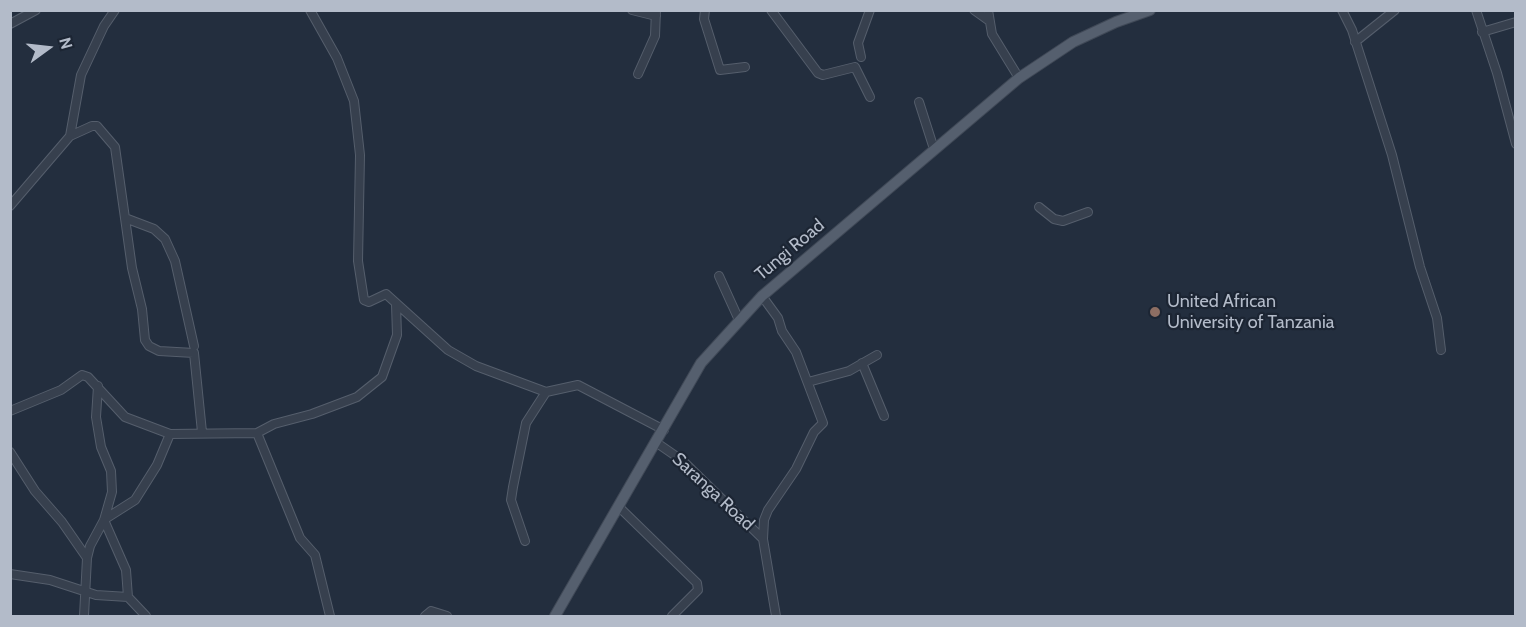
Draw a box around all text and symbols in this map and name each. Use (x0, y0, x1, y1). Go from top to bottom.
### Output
north arrow (18, 18, 78, 78)
text: N (55, 35, 77, 51)
street label: Tungi Road (751, 215, 829, 285)
place label: United African University of Tanzania (1167, 291, 1334, 334)
marker: United African University of Tanzania (1148, 305, 1162, 319)
street label: Saranga Road (668, 449, 758, 535)

